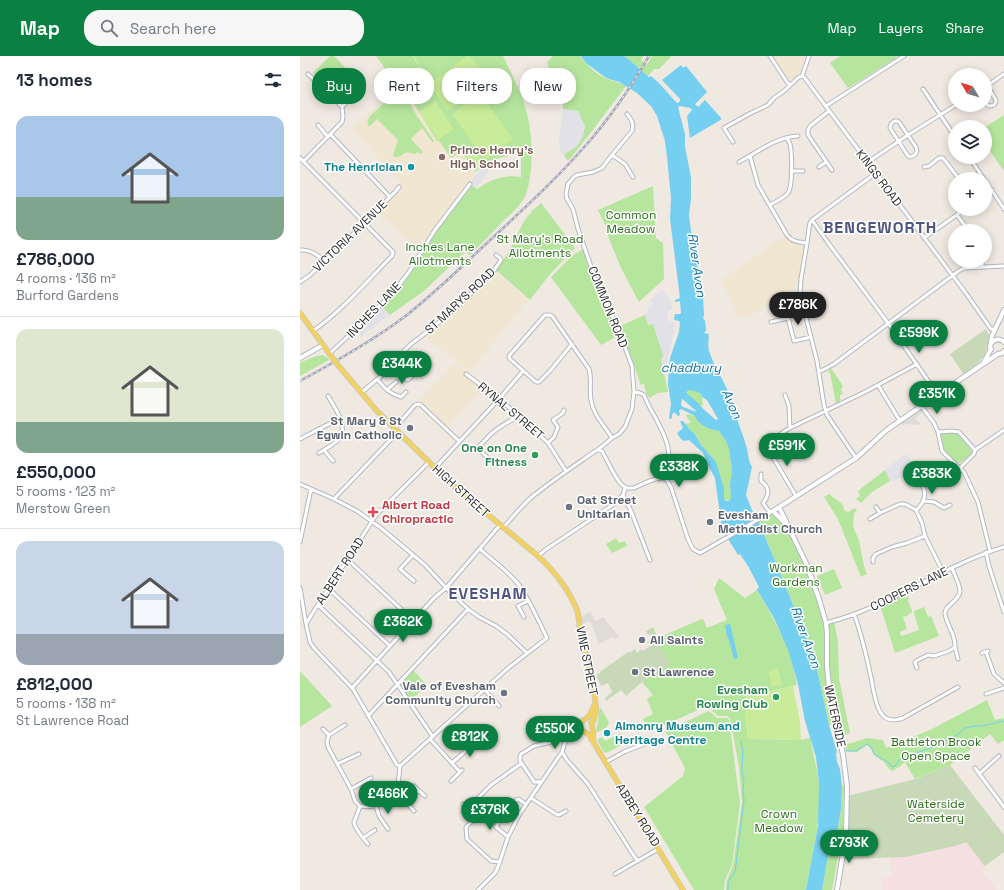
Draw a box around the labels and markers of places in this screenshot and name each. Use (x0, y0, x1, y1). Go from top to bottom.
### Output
place label: Prince Henry's High School (450, 142, 534, 172)
marker: Prince Henry's High School (437, 152, 447, 162)
place label: The Henrician (324, 159, 403, 175)
marker: The Henrician (406, 162, 416, 172)
pin: £786K (770, 292, 826, 326)
pin: £599K (891, 320, 947, 354)
pin: £344K (374, 351, 430, 385)
pin: £351K (909, 381, 965, 415)
place label: St Mary & St Egwin Catholic (317, 413, 402, 443)
marker: St Mary & St Egwin Catholic (405, 423, 415, 433)
pin: £591K (759, 433, 815, 467)
place label: One on One Fitness (461, 440, 527, 470)
marker: One on One Fitness (530, 450, 540, 460)
pin: £338K (651, 454, 707, 488)
pin: £383K (904, 461, 960, 495)
place label: Oat Street Unitarian (577, 492, 637, 522)
place label: Albert Road Chiropractic (382, 497, 454, 527)
marker: Oat Street Unitarian (564, 502, 574, 512)
marker: Albert Road Chiropractic (367, 506, 379, 518)
place label: Evesham Methodist Church (718, 507, 822, 537)
marker: Evesham Methodist Church (705, 517, 715, 527)
pin: £362K (375, 609, 431, 643)
place label: All Saints (650, 632, 703, 648)
marker: All Saints (637, 635, 647, 645)
place label: St Lawrence (643, 664, 715, 680)
marker: St Lawrence (630, 667, 640, 677)
place label: Vale of Evesham Community Church (385, 678, 496, 708)
place label: Evesham Rowing Club (696, 682, 768, 712)
marker: Vale of Evesham Community Church (499, 688, 509, 698)
marker: Evesham Rowing Club (771, 692, 781, 702)
pin: £550K (527, 716, 583, 750)
place label: Almonry Museum and Heritage Centre (615, 718, 740, 748)
pin: £812K (442, 724, 498, 758)
marker: Almonry Museum and Heritage Centre (602, 728, 612, 738)
pin: £466K (360, 781, 416, 815)
pin: £376K (462, 797, 518, 831)
pin: £793K (821, 830, 877, 864)

